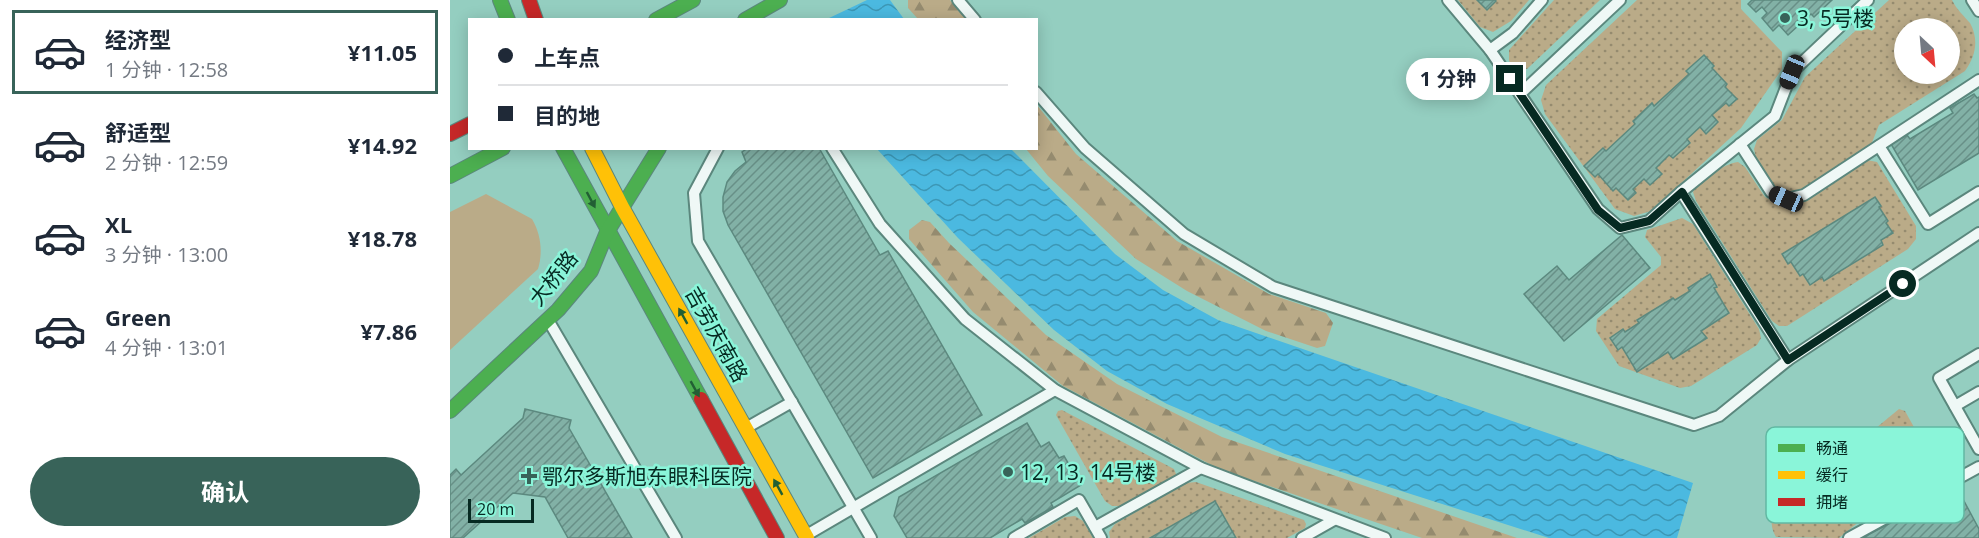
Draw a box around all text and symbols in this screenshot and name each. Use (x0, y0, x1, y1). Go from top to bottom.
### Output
place label: 3, 5号楼 (1797, 4, 1874, 32)
marker: 3, 5号楼 (1778, 11, 1792, 25)
north arrow (1894, 18, 1960, 84)
map controls (1894, 18, 1960, 84)
text: 经济型 (105, 24, 171, 54)
icon: car (33, 25, 87, 79)
text: ¥11.05 (348, 37, 417, 67)
text: 上车点 (534, 42, 600, 72)
car (1777, 52, 1807, 92)
text: 1 分钟 · 12:58 (105, 56, 228, 83)
callout: 1 分钟 (1405, 58, 1489, 100)
text: 1 分钟 (1420, 65, 1476, 92)
route end (1496, 65, 1523, 92)
text: 目的地 (534, 100, 600, 130)
text: 舒适型 (105, 117, 171, 147)
icon: car (33, 118, 87, 172)
text: ¥14.92 (348, 130, 417, 160)
text: 2 分钟 · 12:59 (105, 149, 228, 176)
car (1766, 183, 1806, 215)
one-way arrow (586, 192, 596, 209)
text: XL (105, 209, 132, 239)
icon: car (33, 211, 87, 265)
text: ¥18.78 (348, 223, 417, 253)
text: 3 分钟 · 13:00 (105, 241, 228, 268)
street label: 大桥路 (522, 245, 584, 311)
route start (1889, 270, 1916, 297)
street label: 吉劳庆南路 (679, 281, 755, 387)
text: Green (105, 302, 171, 332)
icon: car (33, 304, 87, 358)
one-way arrow (678, 308, 688, 325)
text: ¥7.86 (360, 316, 417, 346)
text: 4 分钟 · 13:01 (105, 334, 228, 361)
one-way arrow (690, 381, 700, 398)
legend (1766, 427, 1964, 523)
text: 畅通 (1816, 437, 1848, 459)
button: 确认 (30, 457, 420, 526)
place label: 12, 13, 14号楼 (1020, 458, 1156, 486)
place label: 鄂尔多斯旭东眼科医院 (542, 462, 752, 490)
text: 缓行 (1816, 464, 1848, 486)
marker: 12, 13, 14号楼 (1001, 465, 1015, 479)
marker: 鄂尔多斯旭东眼科医院 (520, 467, 538, 485)
one-way arrow (773, 478, 783, 495)
text: 拥堵 (1816, 491, 1848, 513)
scale bar (468, 496, 534, 524)
text: 20 m (477, 498, 514, 520)

